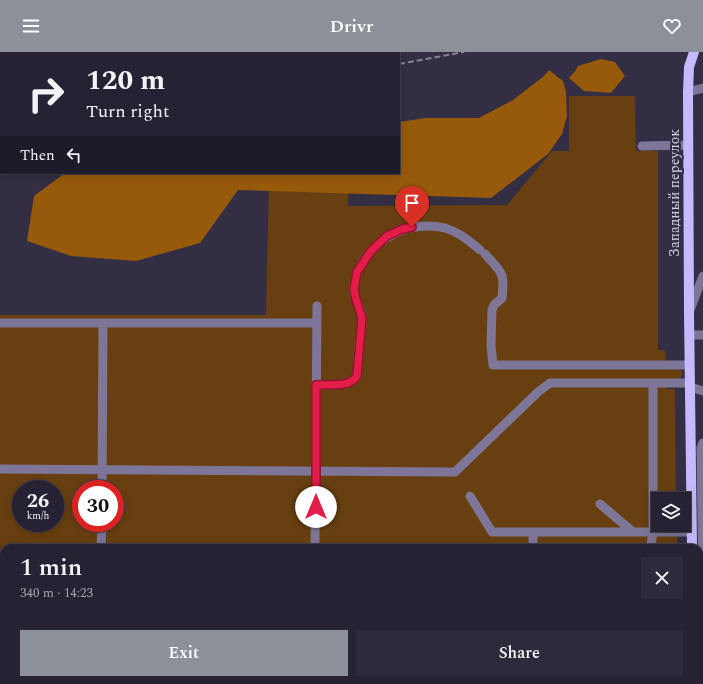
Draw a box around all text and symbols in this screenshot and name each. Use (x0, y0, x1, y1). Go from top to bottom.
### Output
text: Drivr (330, 13, 373, 40)
icon: menu (20, 15, 42, 37)
icon: heart (661, 15, 683, 37)
text: 120 m (86, 59, 165, 102)
icon: right (20, 68, 72, 120)
text: Turn right (86, 98, 169, 125)
street label: Западный переулок (664, 129, 685, 257)
text: Then (20, 144, 55, 167)
icon: left (63, 144, 85, 166)
pin (395, 186, 429, 227)
icon: arrive (401, 192, 423, 214)
speed limit sign: 30 (72, 480, 124, 532)
text: 26 (27, 486, 49, 516)
position arrow (295, 486, 337, 528)
map controls (651, 492, 691, 532)
button: layers (651, 492, 691, 532)
text: km/h (27, 508, 49, 524)
text: 1 min (20, 550, 82, 586)
button: close (641, 557, 683, 599)
text: 340 m · 14:23 (20, 583, 93, 603)
button: Exit (20, 630, 348, 676)
button: Share (356, 630, 683, 676)

